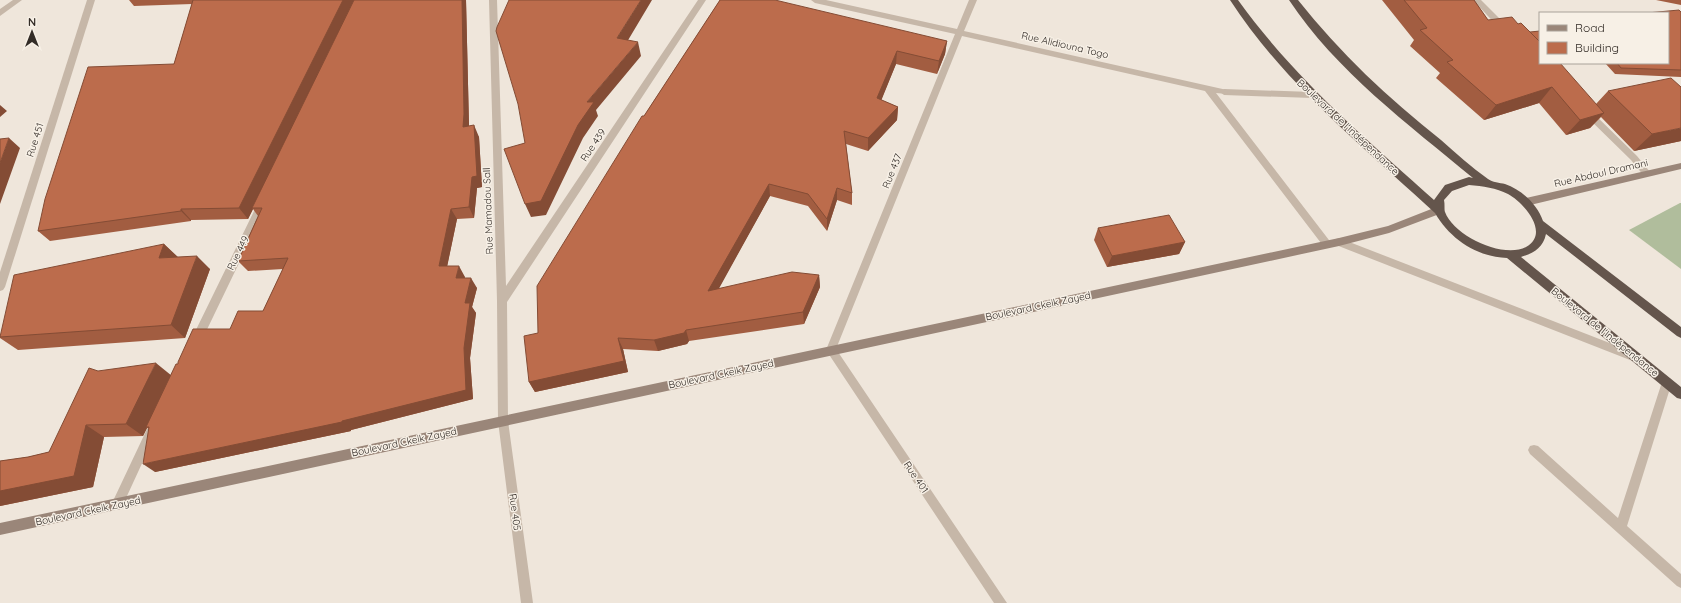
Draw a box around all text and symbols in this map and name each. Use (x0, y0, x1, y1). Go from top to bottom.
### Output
north arrow (12, 12, 52, 52)
legend (1539, 12, 1669, 64)
text: N (28, 15, 36, 29)
text: Road (1575, 20, 1605, 35)
street label: Rue Alidiouna Togo (1020, 29, 1110, 61)
text: Building (1575, 40, 1619, 55)
street label: Boulevard de l'Indépendance (1294, 76, 1402, 178)
street label: Rue 451 (23, 121, 47, 159)
street label: Rue 439 (577, 126, 609, 164)
street label: Rue 437 (879, 152, 905, 190)
street label: Rue Abdoul Dramani (1553, 156, 1649, 190)
street label: Rue Mamadou Sall (480, 167, 496, 255)
street label: Rue 449 (224, 233, 252, 272)
street label: Boulevard de l'Indépendance (1549, 285, 1662, 380)
street label: Boulevard Ckeik Zayed (984, 289, 1092, 323)
street label: Boulevard Ckeik Zayed (667, 357, 775, 391)
street label: Boulevard Ckeik Zayed (350, 425, 458, 459)
street label: Rue 401 (901, 459, 931, 495)
street label: Rue 405 (506, 493, 524, 531)
street label: Boulevard Ckeik Zayed (34, 494, 142, 528)

